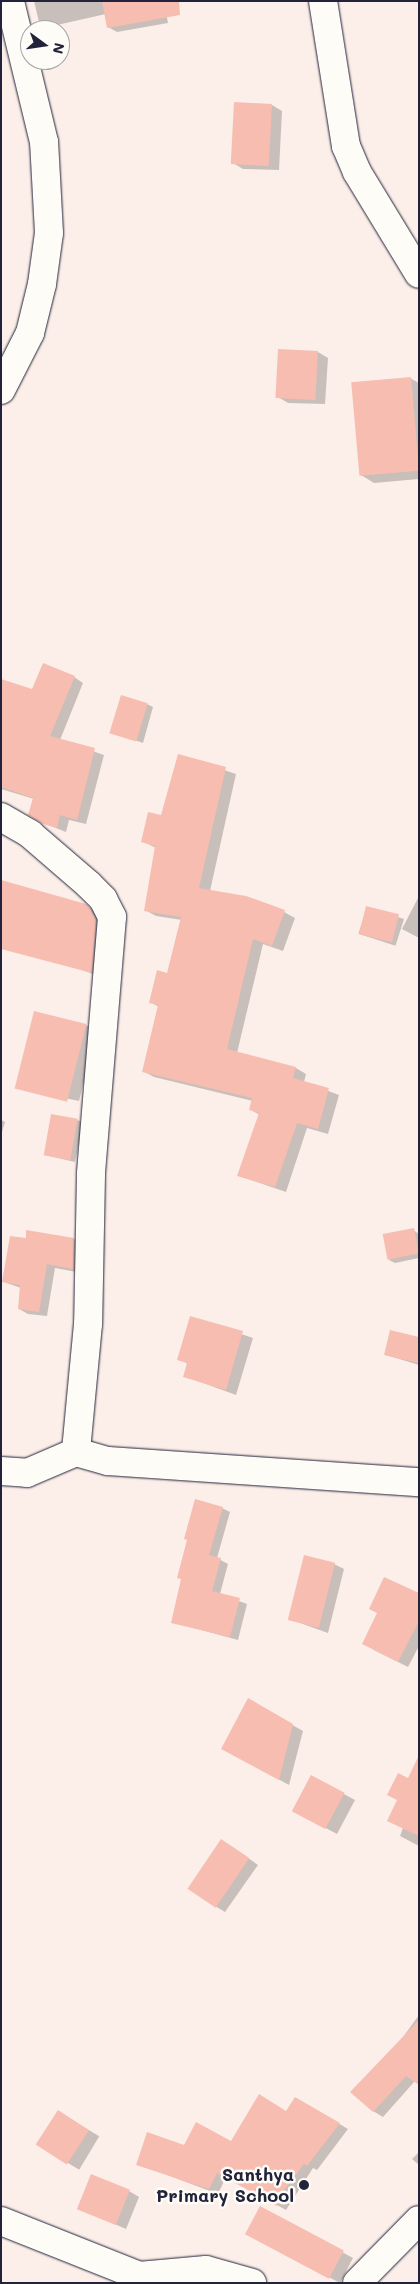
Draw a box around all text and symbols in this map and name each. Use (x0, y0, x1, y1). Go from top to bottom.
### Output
north arrow (20, 20, 70, 70)
text: N (49, 41, 70, 56)
place label: Santhya Primary School (156, 2164, 294, 2206)
marker: Santhya Primary School (298, 2179, 310, 2191)

